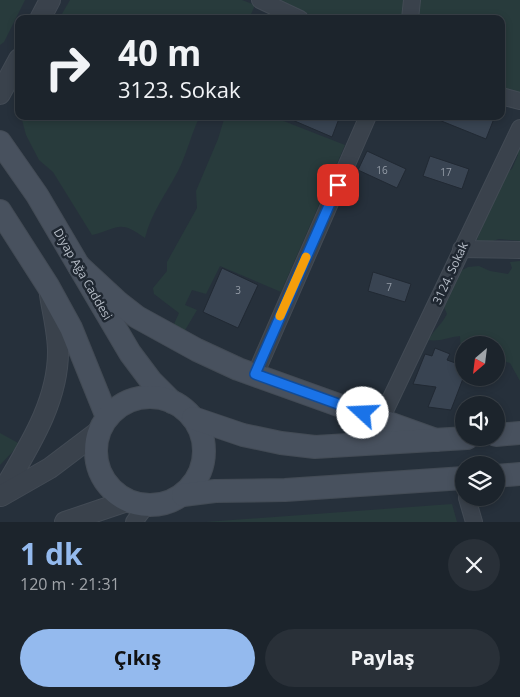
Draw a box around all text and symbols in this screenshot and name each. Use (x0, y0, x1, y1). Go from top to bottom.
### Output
text: 40 m (118, 29, 201, 76)
icon: right (35, 35, 100, 100)
text: 3123. Sokak (118, 74, 240, 104)
house number: 16 (376, 163, 388, 177)
pin (317, 164, 359, 206)
house number: 17 (440, 165, 452, 179)
icon: arrive (324, 171, 352, 199)
street label: Diyap Ağa Caddesi (50, 225, 116, 323)
street label: 3124. Sokak (428, 239, 472, 307)
house number: 7 (386, 280, 392, 294)
house number: 3 (235, 283, 241, 297)
north arrow (455, 336, 505, 386)
map controls (455, 336, 505, 506)
position arrow (336, 386, 388, 438)
button: sound (455, 396, 505, 446)
button: layers (455, 456, 505, 506)
text: 1 dk (20, 533, 83, 574)
button: close (448, 539, 500, 591)
text: 120 m · 21:31 (20, 573, 120, 595)
button: Çıkış (20, 629, 255, 687)
button: Paylaş (265, 629, 500, 687)

